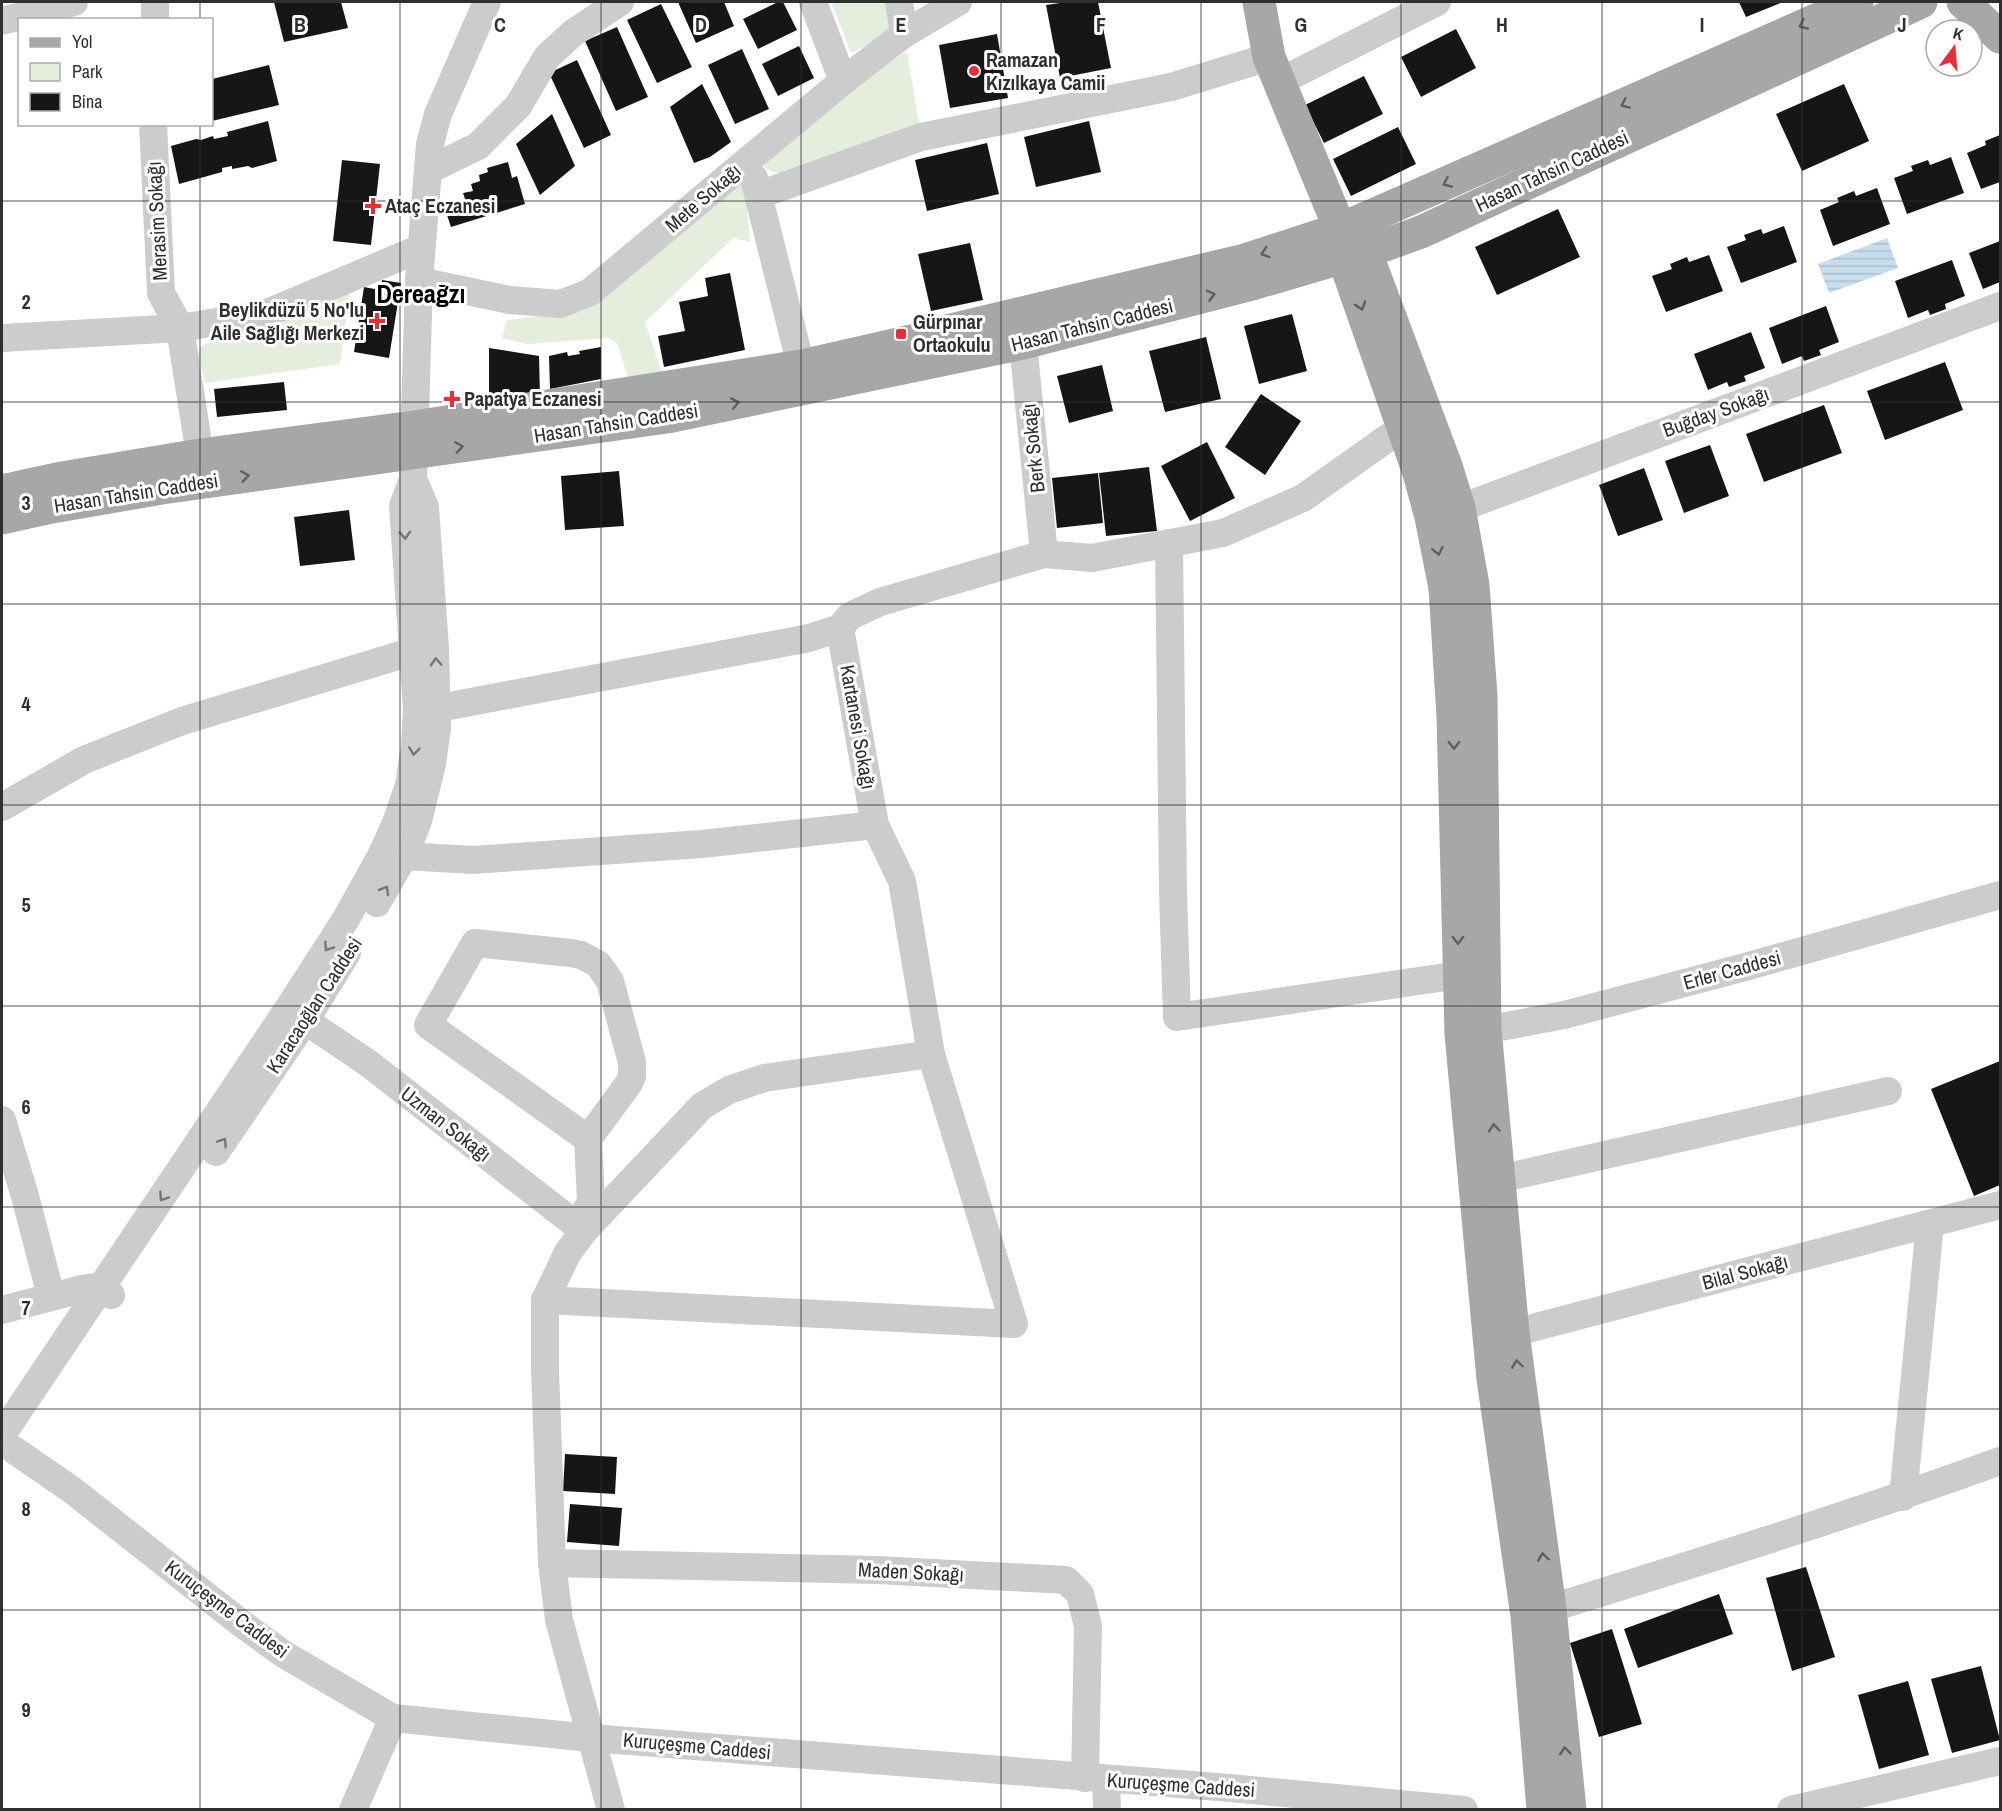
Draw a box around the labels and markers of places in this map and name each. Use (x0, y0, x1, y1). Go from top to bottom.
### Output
place label: Ramazan Kızılkaya Camii (986, 46, 1105, 96)
marker: Ramazan Kızılkaya Camii (967, 64, 981, 78)
place label: Ataç Eczanesi (385, 192, 495, 219)
marker: Ataç Eczanesi (366, 199, 380, 213)
place label: Beylikdüzü 5 No'lu Aile Sağlığı Merkezi (211, 296, 364, 346)
place label: Gürpınar Ortaokulu (913, 308, 990, 358)
marker: Beylikdüzü 5 No'lu Aile Sağlığı Merkezi (368, 312, 386, 330)
marker: Gürpınar Ortaokulu (894, 327, 908, 341)
place label: Papatya Eczanesi (464, 385, 602, 412)
marker: Papatya Eczanesi (445, 392, 459, 406)

